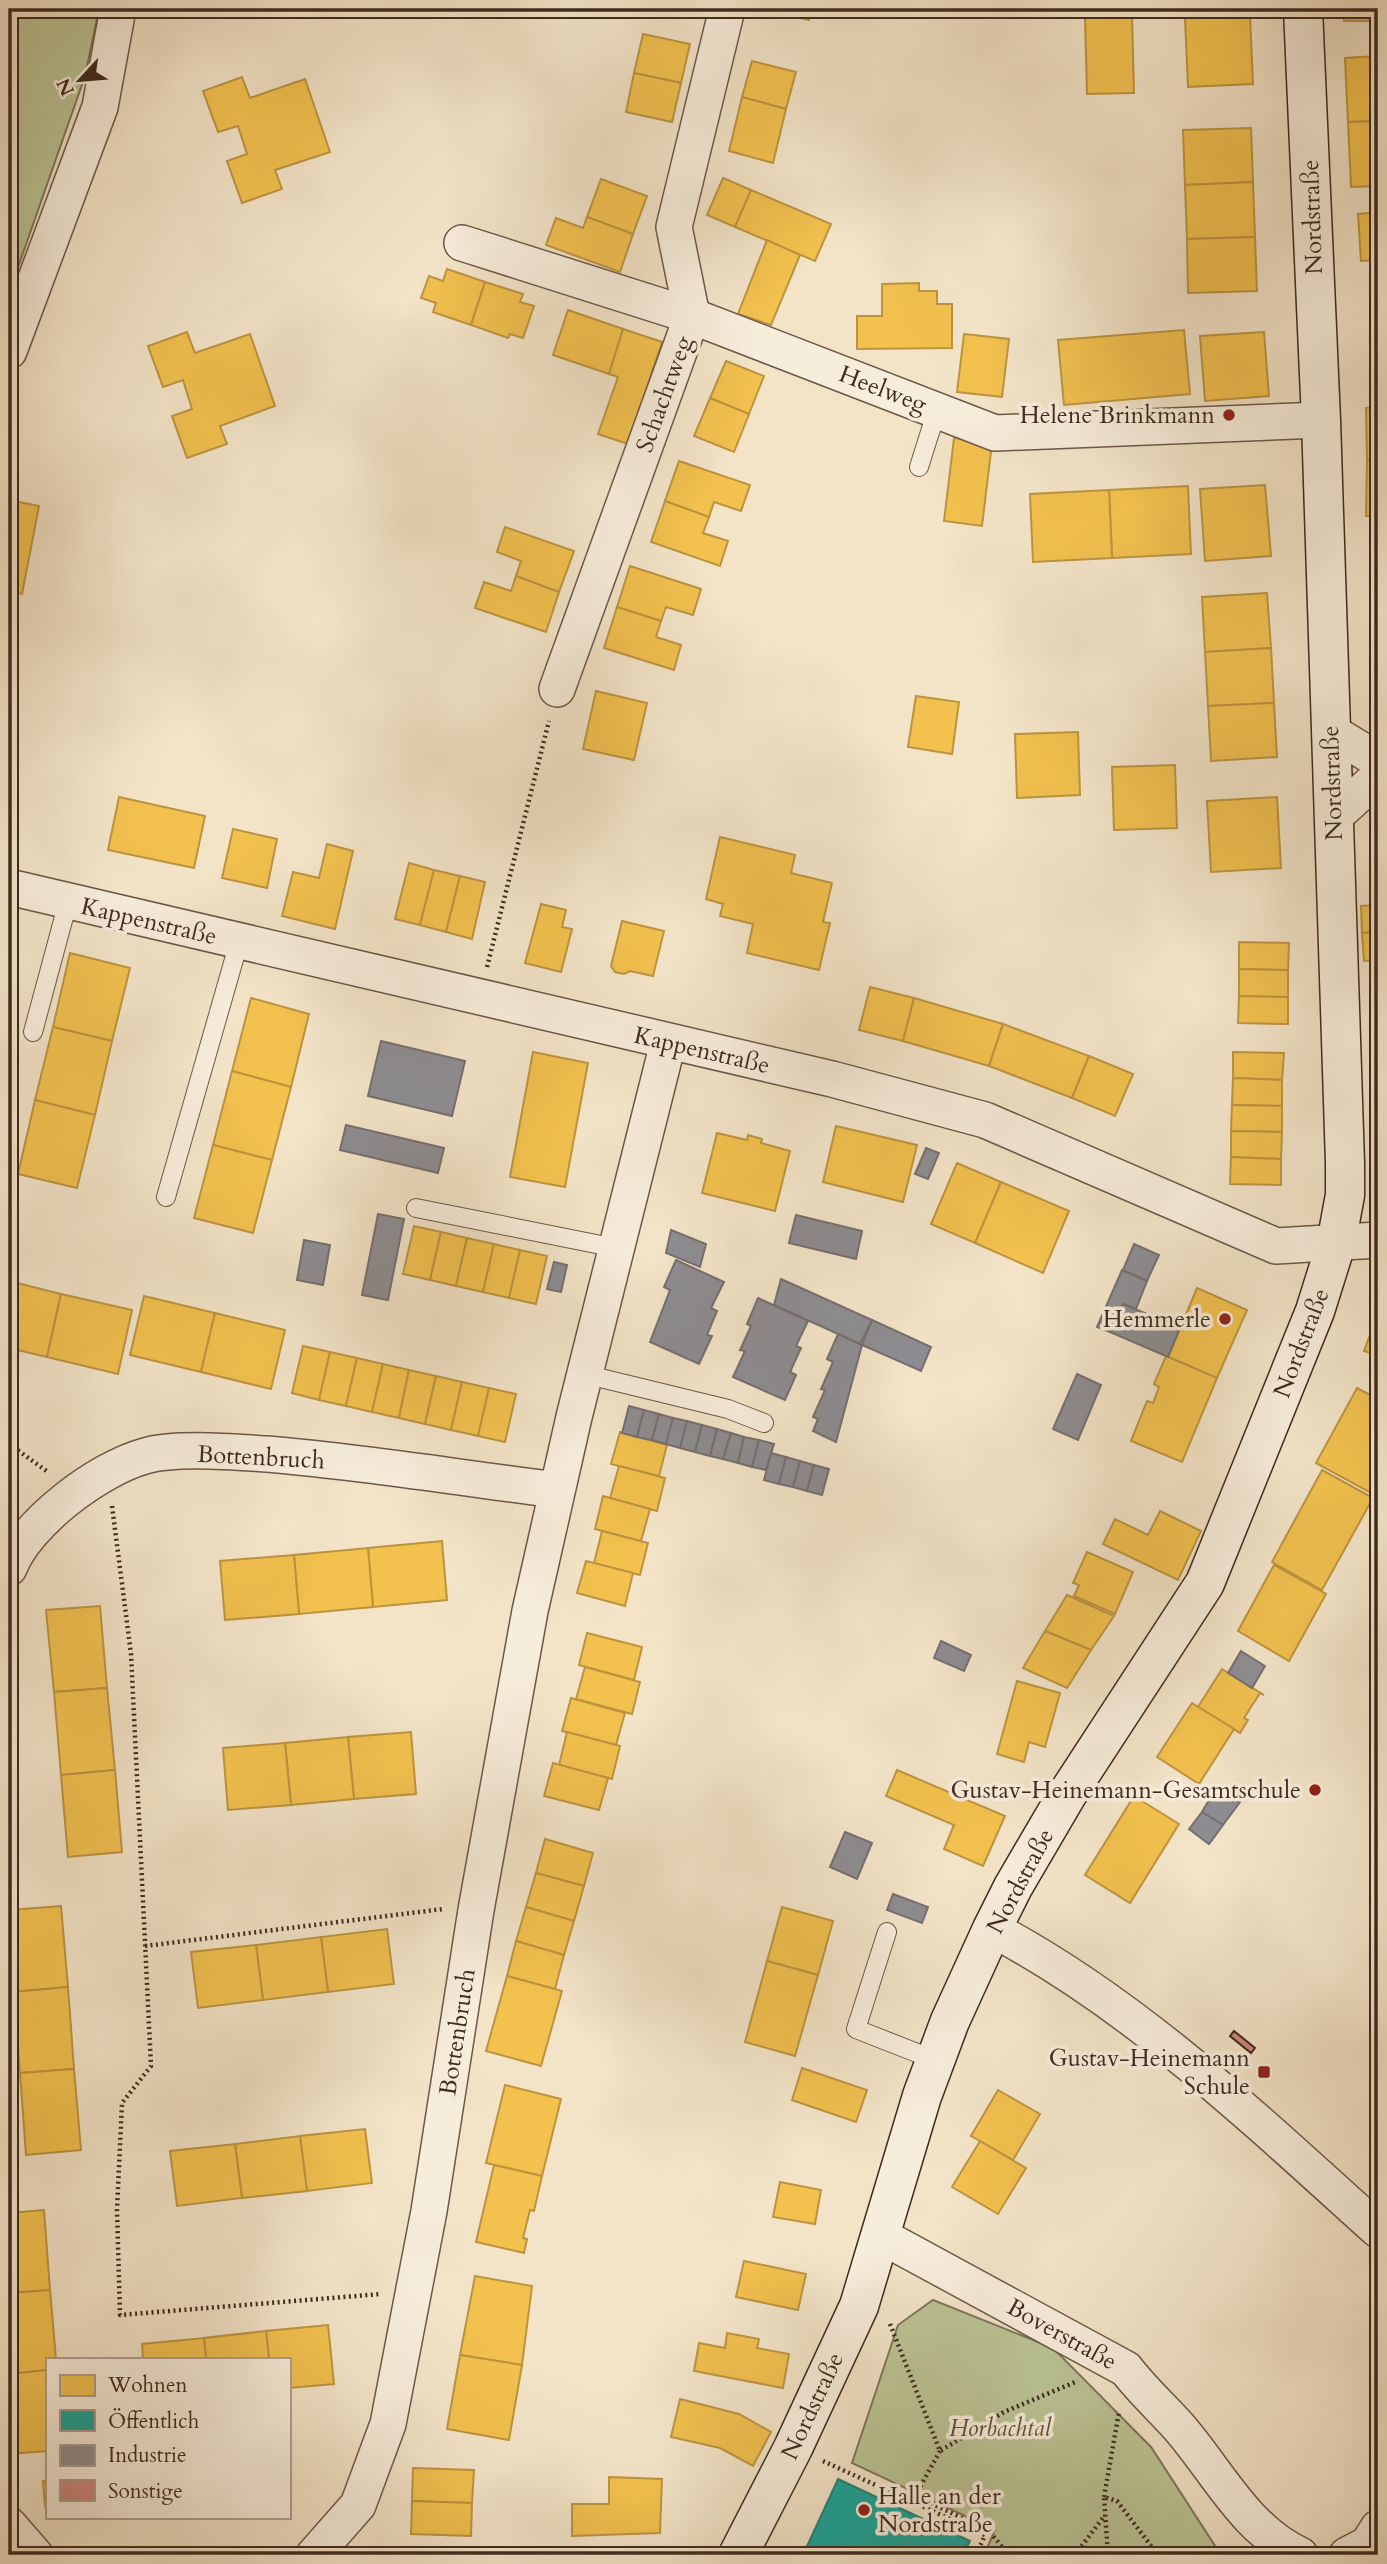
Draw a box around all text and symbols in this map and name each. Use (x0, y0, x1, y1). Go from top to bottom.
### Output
north arrow (46, 46, 116, 116)
text: N (50, 73, 81, 100)
street label: Nordstraße (1294, 159, 1331, 275)
street label: Schachtweg (628, 331, 701, 457)
street label: Heelweg (834, 358, 932, 421)
place label: Helene Brinkmann (1020, 399, 1215, 432)
marker: Helene Brinkmann (1221, 407, 1237, 423)
street label: Nordstraße (1314, 725, 1351, 841)
street label: Kappenstraße (78, 890, 220, 953)
street label: Kappenstraße (631, 1019, 773, 1082)
street label: Nordstraße (1265, 1284, 1337, 1403)
place label: Hemmerle (1103, 1303, 1211, 1336)
marker: Hemmerle (1217, 1311, 1233, 1327)
street label: Bottenbruch (196, 1438, 326, 1477)
place label: Gustav-Heinemann-Gesamtschule (951, 1774, 1301, 1807)
marker: Gustav-Heinemann-Gesamtschule (1307, 1782, 1323, 1798)
street label: Nordstraße (979, 1823, 1062, 1940)
street label: Bottenbruch (431, 1966, 484, 2098)
place label: Gustav-Heinemann Schule (1049, 2042, 1250, 2103)
marker: Gustav-Heinemann Schule (1256, 2064, 1272, 2080)
street label: Boverstraße (1001, 2291, 1123, 2378)
street label: Nordstraße (773, 2347, 852, 2465)
legend (46, 2358, 290, 2518)
text: Wohnen (107, 2371, 188, 2400)
text: Öffentlich (108, 2407, 200, 2436)
park label: Horbachtal (949, 2412, 1052, 2445)
text: Industrie (108, 2441, 187, 2470)
text: Sonstige (108, 2477, 183, 2506)
place label: Halle an der Nordstraße (878, 2480, 1001, 2541)
marker: Halle an der Nordstraße (856, 2502, 872, 2518)

